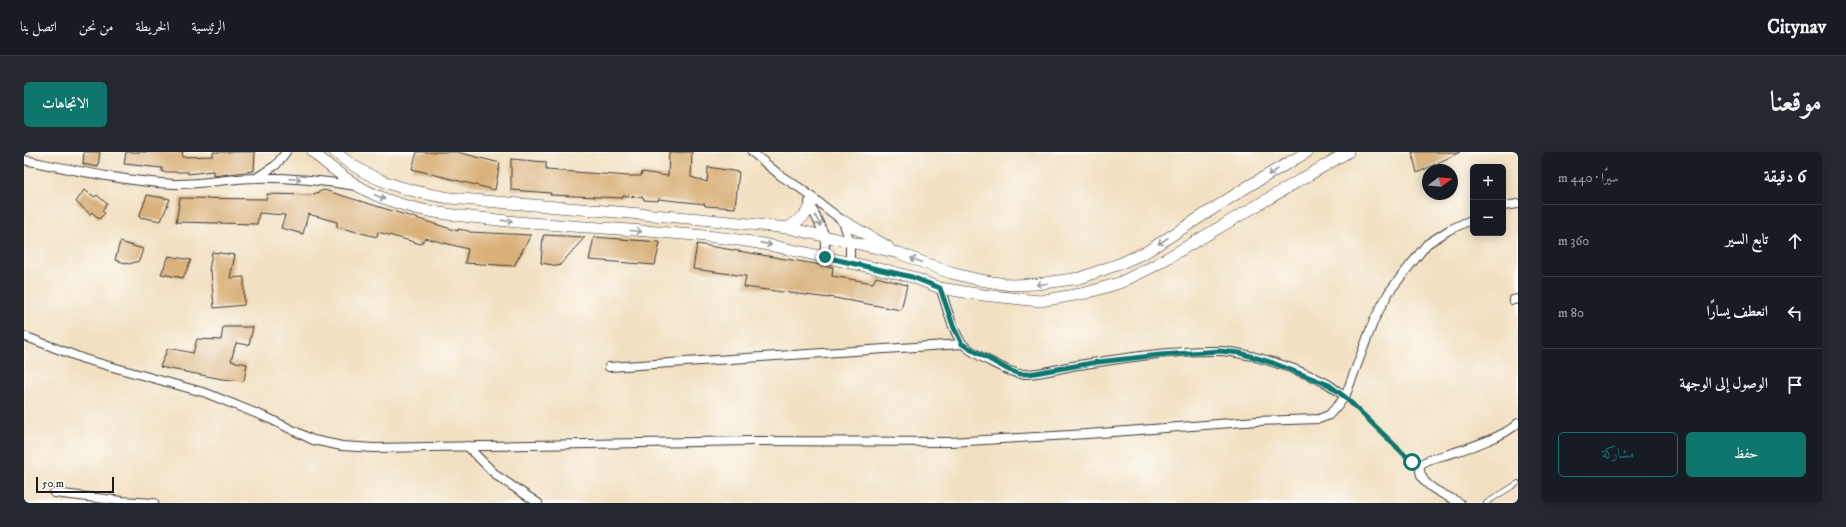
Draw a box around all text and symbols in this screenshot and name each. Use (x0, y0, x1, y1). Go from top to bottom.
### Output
text: Citynav (1767, 16, 1826, 39)
text: اتصل بنا (20, 18, 57, 36)
text: من نحن (79, 18, 114, 36)
text: الخريطة (136, 18, 170, 36)
text: الرئيسية (192, 18, 225, 36)
button: الاتجاهات (24, 82, 107, 127)
text: موقعنا (1770, 85, 1822, 120)
north arrow (1422, 164, 1458, 200)
map controls (1470, 164, 1506, 236)
button: + (1470, 164, 1506, 200)
text: 6 دقيقة (1764, 166, 1806, 188)
one-way arrow (1267, 168, 1279, 176)
text: سيرًا · 440 m (1558, 170, 1619, 186)
one-way arrow (288, 175, 301, 183)
one-way arrow (373, 193, 385, 201)
button: − (1470, 200, 1506, 236)
one-way arrow (815, 215, 822, 227)
one-way arrow (500, 217, 513, 224)
one-way arrow (629, 227, 642, 235)
text: تابع السير (1726, 230, 1768, 249)
icon: ahead (1784, 230, 1806, 252)
text: 360 m (1558, 233, 1589, 249)
one-way arrow (1157, 237, 1169, 245)
one-way arrow (759, 241, 772, 249)
route end (816, 248, 834, 266)
one-way arrow (910, 255, 922, 263)
one-way arrow (1036, 280, 1049, 287)
text: انعطف يسارًا (1707, 302, 1768, 321)
icon: left (1784, 302, 1806, 324)
text: 80 m (1558, 305, 1584, 321)
text: الوصول إلى الوجهة (1679, 374, 1768, 393)
icon: arrive (1784, 374, 1806, 396)
button: مشاركة (1558, 432, 1678, 477)
button: حفظ (1686, 432, 1806, 477)
route start (1403, 453, 1421, 471)
scale bar (36, 475, 114, 494)
text: 50 m (42, 477, 64, 491)

